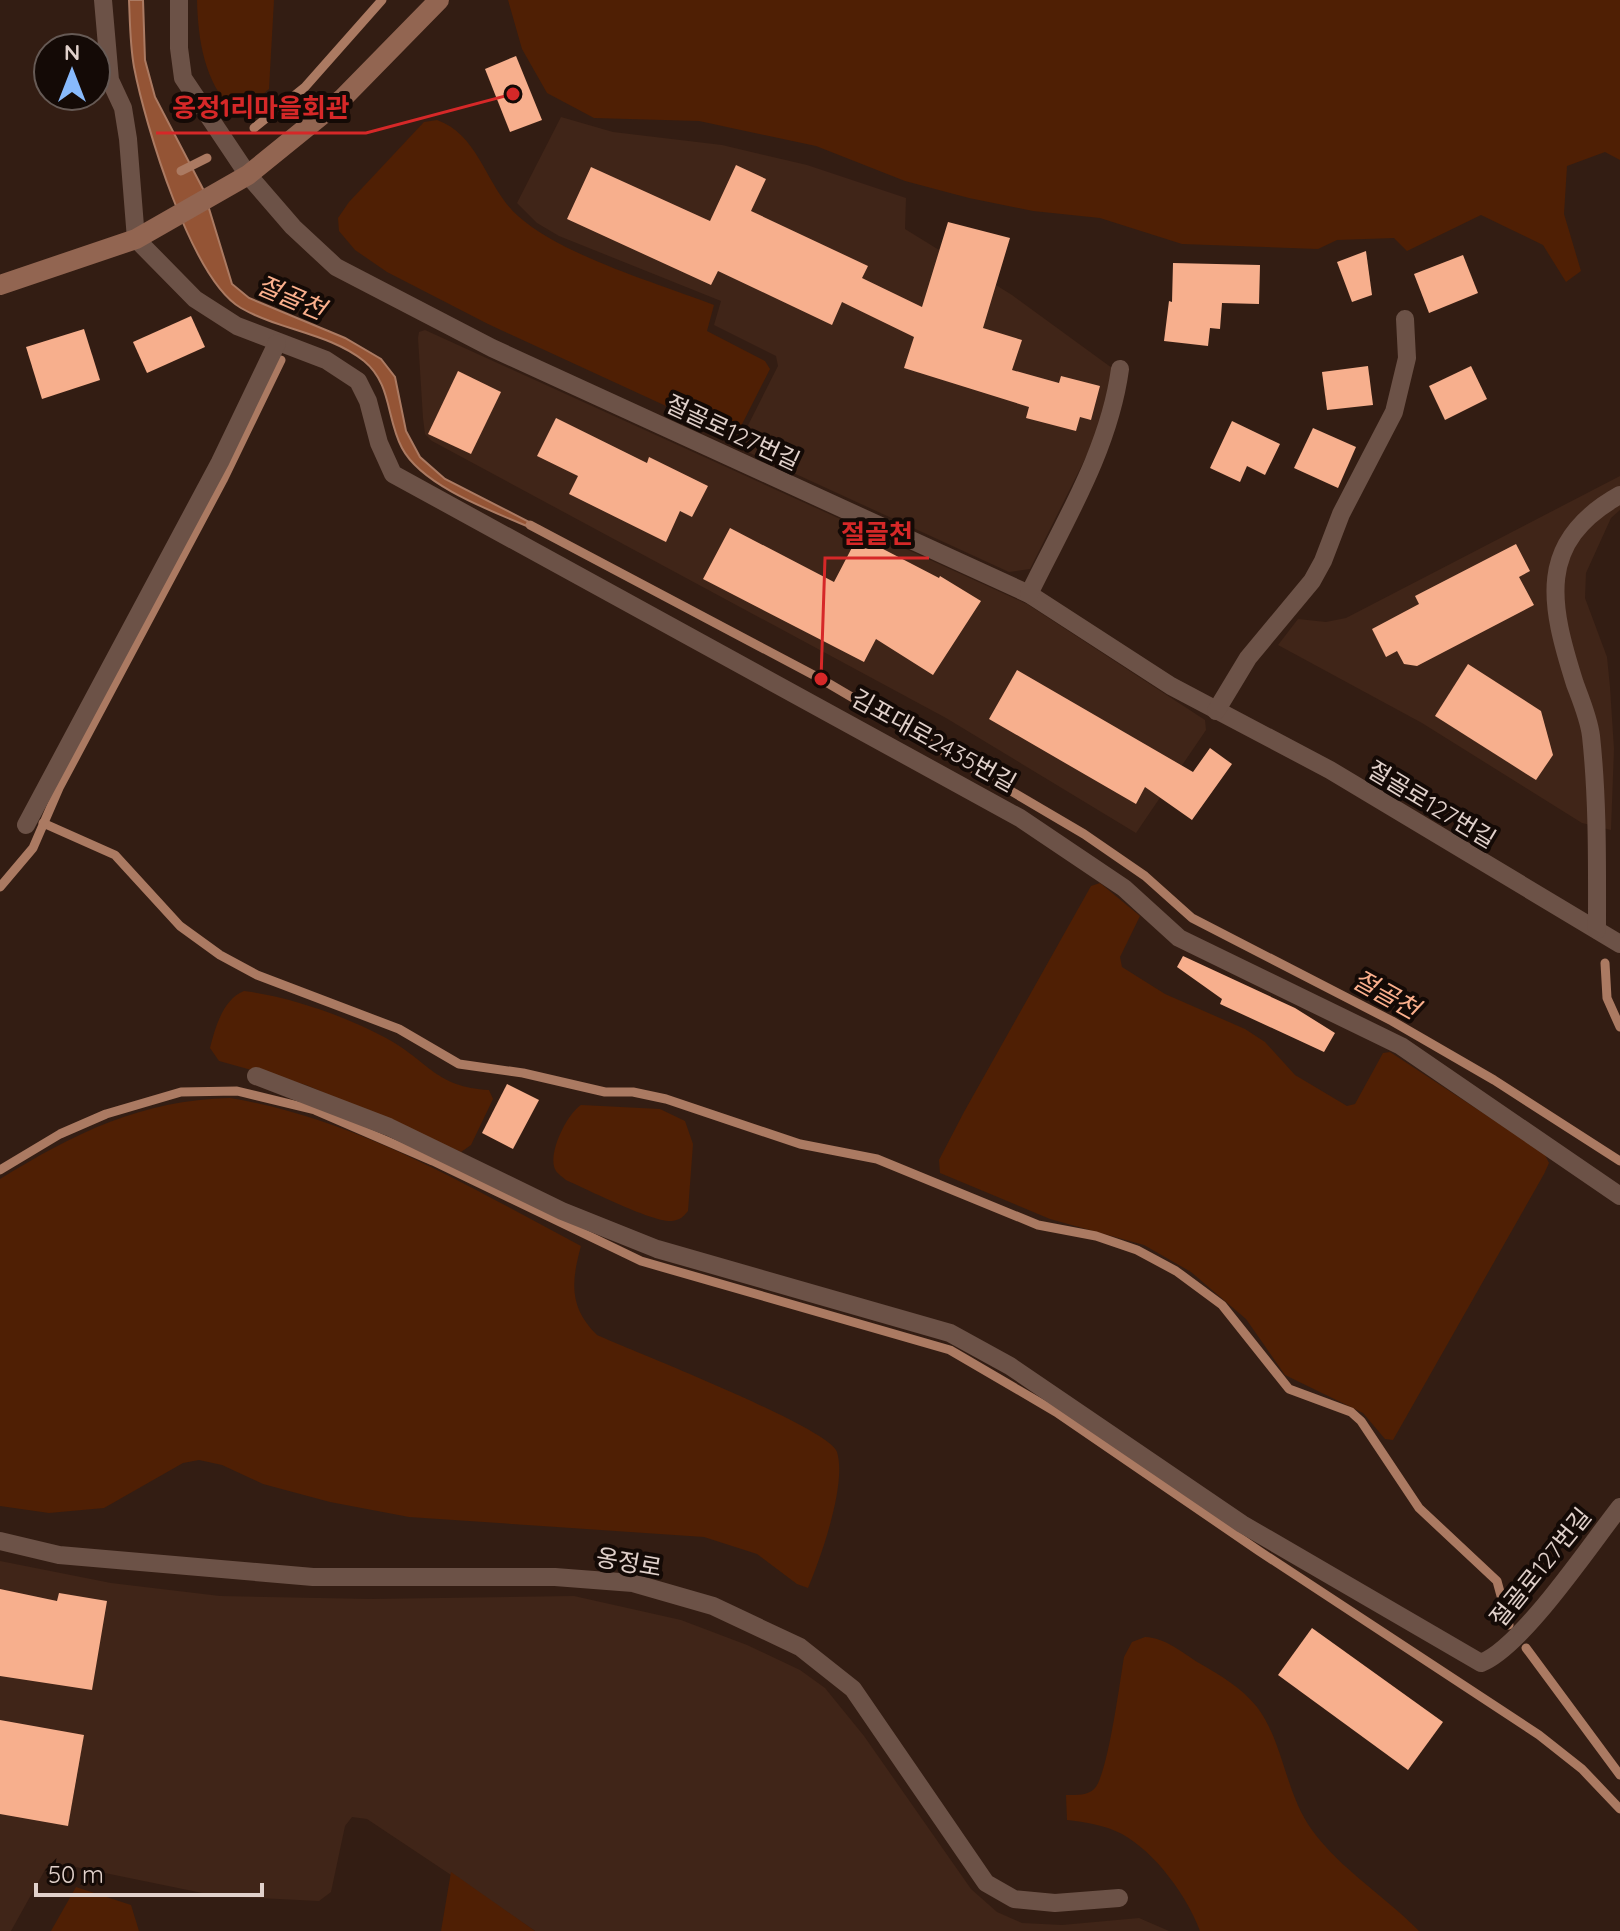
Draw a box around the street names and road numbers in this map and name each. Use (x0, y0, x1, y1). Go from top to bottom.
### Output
street label: 절골로127번길 (661, 388, 805, 476)
street label: 김포대로2435번길 (846, 682, 1022, 798)
street label: 절골로127번길 (1362, 754, 1502, 854)
street label: 절골로127번길 (1483, 1501, 1597, 1633)
street label: 옹정로 (594, 1541, 664, 1583)

